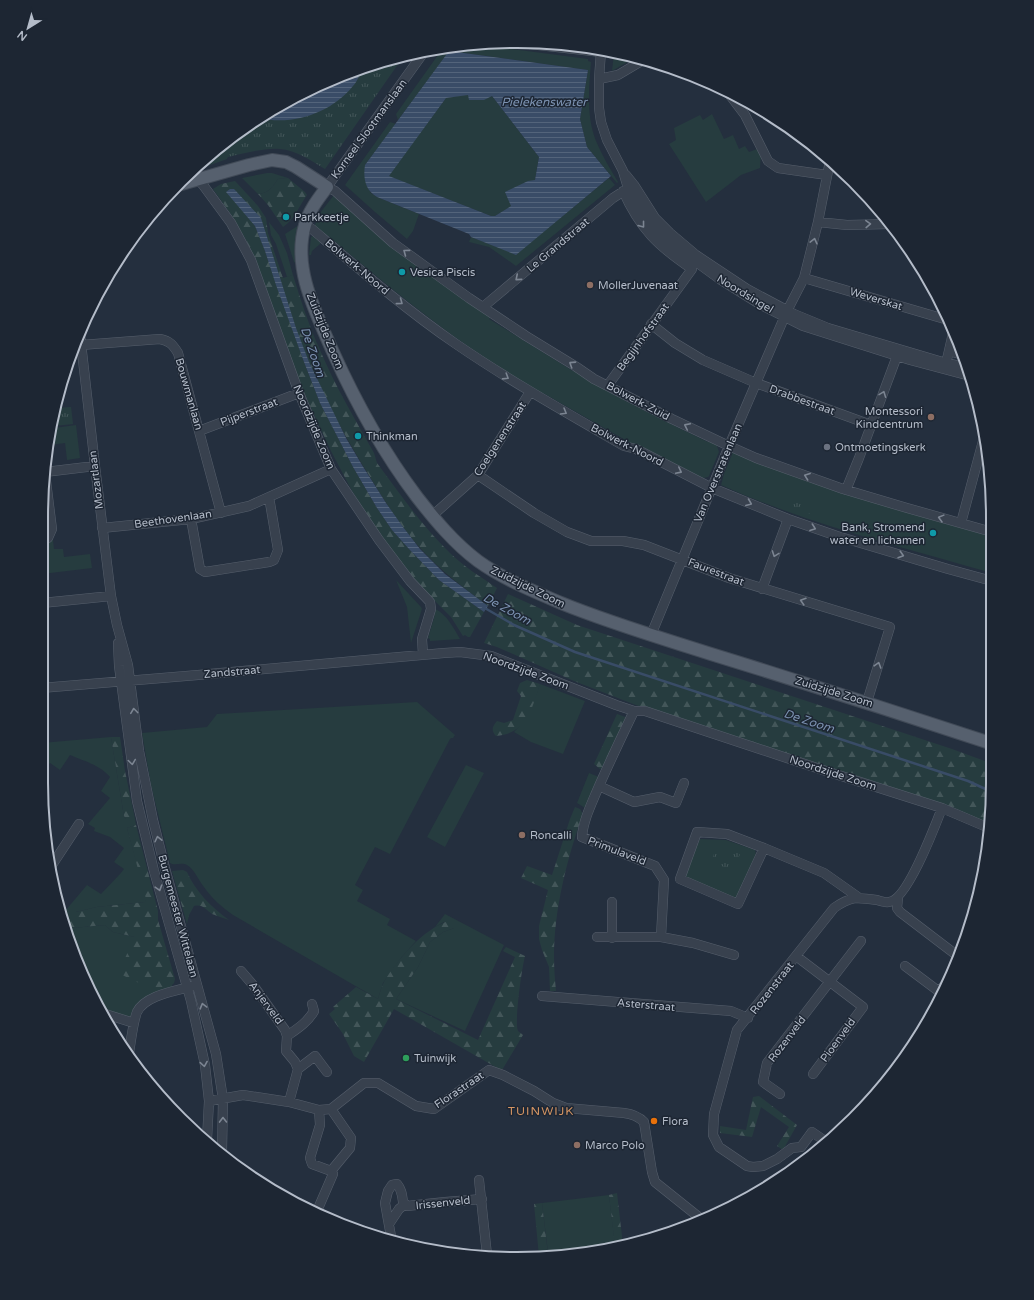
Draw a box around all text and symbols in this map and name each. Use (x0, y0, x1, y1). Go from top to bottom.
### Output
north arrow (8, 8, 48, 48)
text: N (15, 28, 30, 43)
street label: Korneel Slootmanslaan (328, 77, 410, 181)
water label: Pielekenswater (501, 95, 588, 109)
place label: Parkkeetje (294, 211, 349, 224)
marker: Parkkeetje (281, 212, 291, 222)
street label: Le Grandstraat (524, 215, 592, 275)
one-way arrow (865, 220, 871, 229)
one-way arrow (637, 221, 644, 228)
street label: Bolwerk-Noord (322, 236, 392, 298)
one-way arrow (809, 237, 817, 244)
one-way arrow (403, 250, 410, 257)
place label: Vesica Piscis (410, 266, 475, 279)
marker: Vesica Piscis (397, 267, 407, 277)
street label: Noordsingel (714, 272, 776, 316)
one-way arrow (515, 274, 522, 281)
place label: MollerJuvenaat (598, 279, 678, 292)
marker: MollerJuvenaat (585, 280, 595, 290)
street label: Weverskat (848, 285, 904, 313)
street label: Zuidzijde Zoom (304, 291, 346, 371)
one-way arrow (396, 298, 403, 305)
street label: Begijnhofstraat (614, 301, 672, 373)
water label: De Zoom (298, 325, 328, 380)
street label: Bouwmanlaan (172, 356, 206, 432)
one-way arrow (569, 362, 576, 369)
one-way arrow (502, 372, 509, 380)
street label: Bolwerk-Zuid (604, 379, 672, 423)
street label: Drabbestraat (767, 382, 837, 418)
street label: Noordzijde Zoom (290, 383, 338, 471)
one-way arrow (879, 390, 887, 397)
street label: Pijperstraat (219, 395, 279, 429)
street label: Coelgenenstraat (471, 399, 529, 479)
place label: Montessori Kindcentrum (855, 405, 923, 431)
one-way arrow (560, 407, 567, 414)
marker: Montessori Kindcentrum (926, 412, 936, 422)
street label: Bolwerk-Noord (589, 421, 665, 469)
street label: Van Overstratenlaan (691, 421, 745, 525)
one-way arrow (683, 423, 691, 431)
place label: Thinkman (366, 430, 418, 443)
marker: Thinkman (353, 431, 363, 441)
place label: Ontmoetingskerk (835, 441, 926, 454)
marker: Ontmoetingskerk (822, 442, 832, 452)
street label: Mozartlaan (86, 450, 106, 510)
one-way arrow (675, 466, 683, 474)
one-way arrow (803, 472, 810, 480)
one-way arrow (745, 498, 752, 506)
street label: Beethovenlaan (133, 507, 213, 531)
one-way arrow (938, 514, 945, 523)
place label: Bank, Stromend water en lichamen (830, 521, 925, 547)
one-way arrow (809, 523, 816, 531)
marker: Bank, Stromend water en lichamen (928, 528, 938, 538)
one-way arrow (772, 550, 780, 557)
one-way arrow (897, 550, 904, 559)
street label: Faurestraat (686, 555, 746, 589)
street label: Zuidzijde Zoom (489, 563, 567, 611)
water label: De Zoom (481, 590, 534, 628)
one-way arrow (800, 597, 807, 606)
street label: Noordzijde Zoom (481, 649, 571, 693)
one-way arrow (874, 662, 882, 669)
street label: Zandstraat (203, 663, 261, 681)
street label: Zuidzijde Zoom (793, 674, 875, 710)
water label: De Zoom (782, 706, 837, 736)
one-way arrow (130, 708, 139, 714)
street label: Noordzijde Zoom (788, 753, 878, 793)
one-way arrow (127, 758, 136, 765)
place label: Roncalli (530, 829, 571, 842)
marker: Roncalli (517, 830, 527, 840)
street label: Primulaveld (586, 834, 648, 868)
one-way arrow (154, 836, 162, 842)
street label: Burgemeester Wittelaan (155, 853, 201, 979)
one-way arrow (154, 885, 163, 892)
street label: Rozenstraat (747, 959, 797, 1017)
street label: Anjerveld (246, 979, 286, 1027)
street label: Asterstraat (616, 996, 676, 1014)
one-way arrow (199, 1003, 208, 1010)
street label: Rozenveld (765, 1013, 809, 1065)
street label: Pioenveld (818, 1015, 858, 1065)
place label: Tuinwijk (414, 1052, 456, 1065)
marker: Tuinwijk (401, 1053, 411, 1063)
one-way arrow (199, 1061, 208, 1067)
street label: Florastraat (432, 1069, 486, 1111)
district label: TUINWIJK (508, 1104, 574, 1118)
place label: Flora (662, 1115, 688, 1128)
marker: Flora (649, 1116, 659, 1126)
one-way arrow (219, 1117, 227, 1123)
place label: Marco Polo (585, 1139, 645, 1152)
marker: Marco Polo (572, 1140, 582, 1150)
street label: Irissenveld (415, 1194, 471, 1212)

